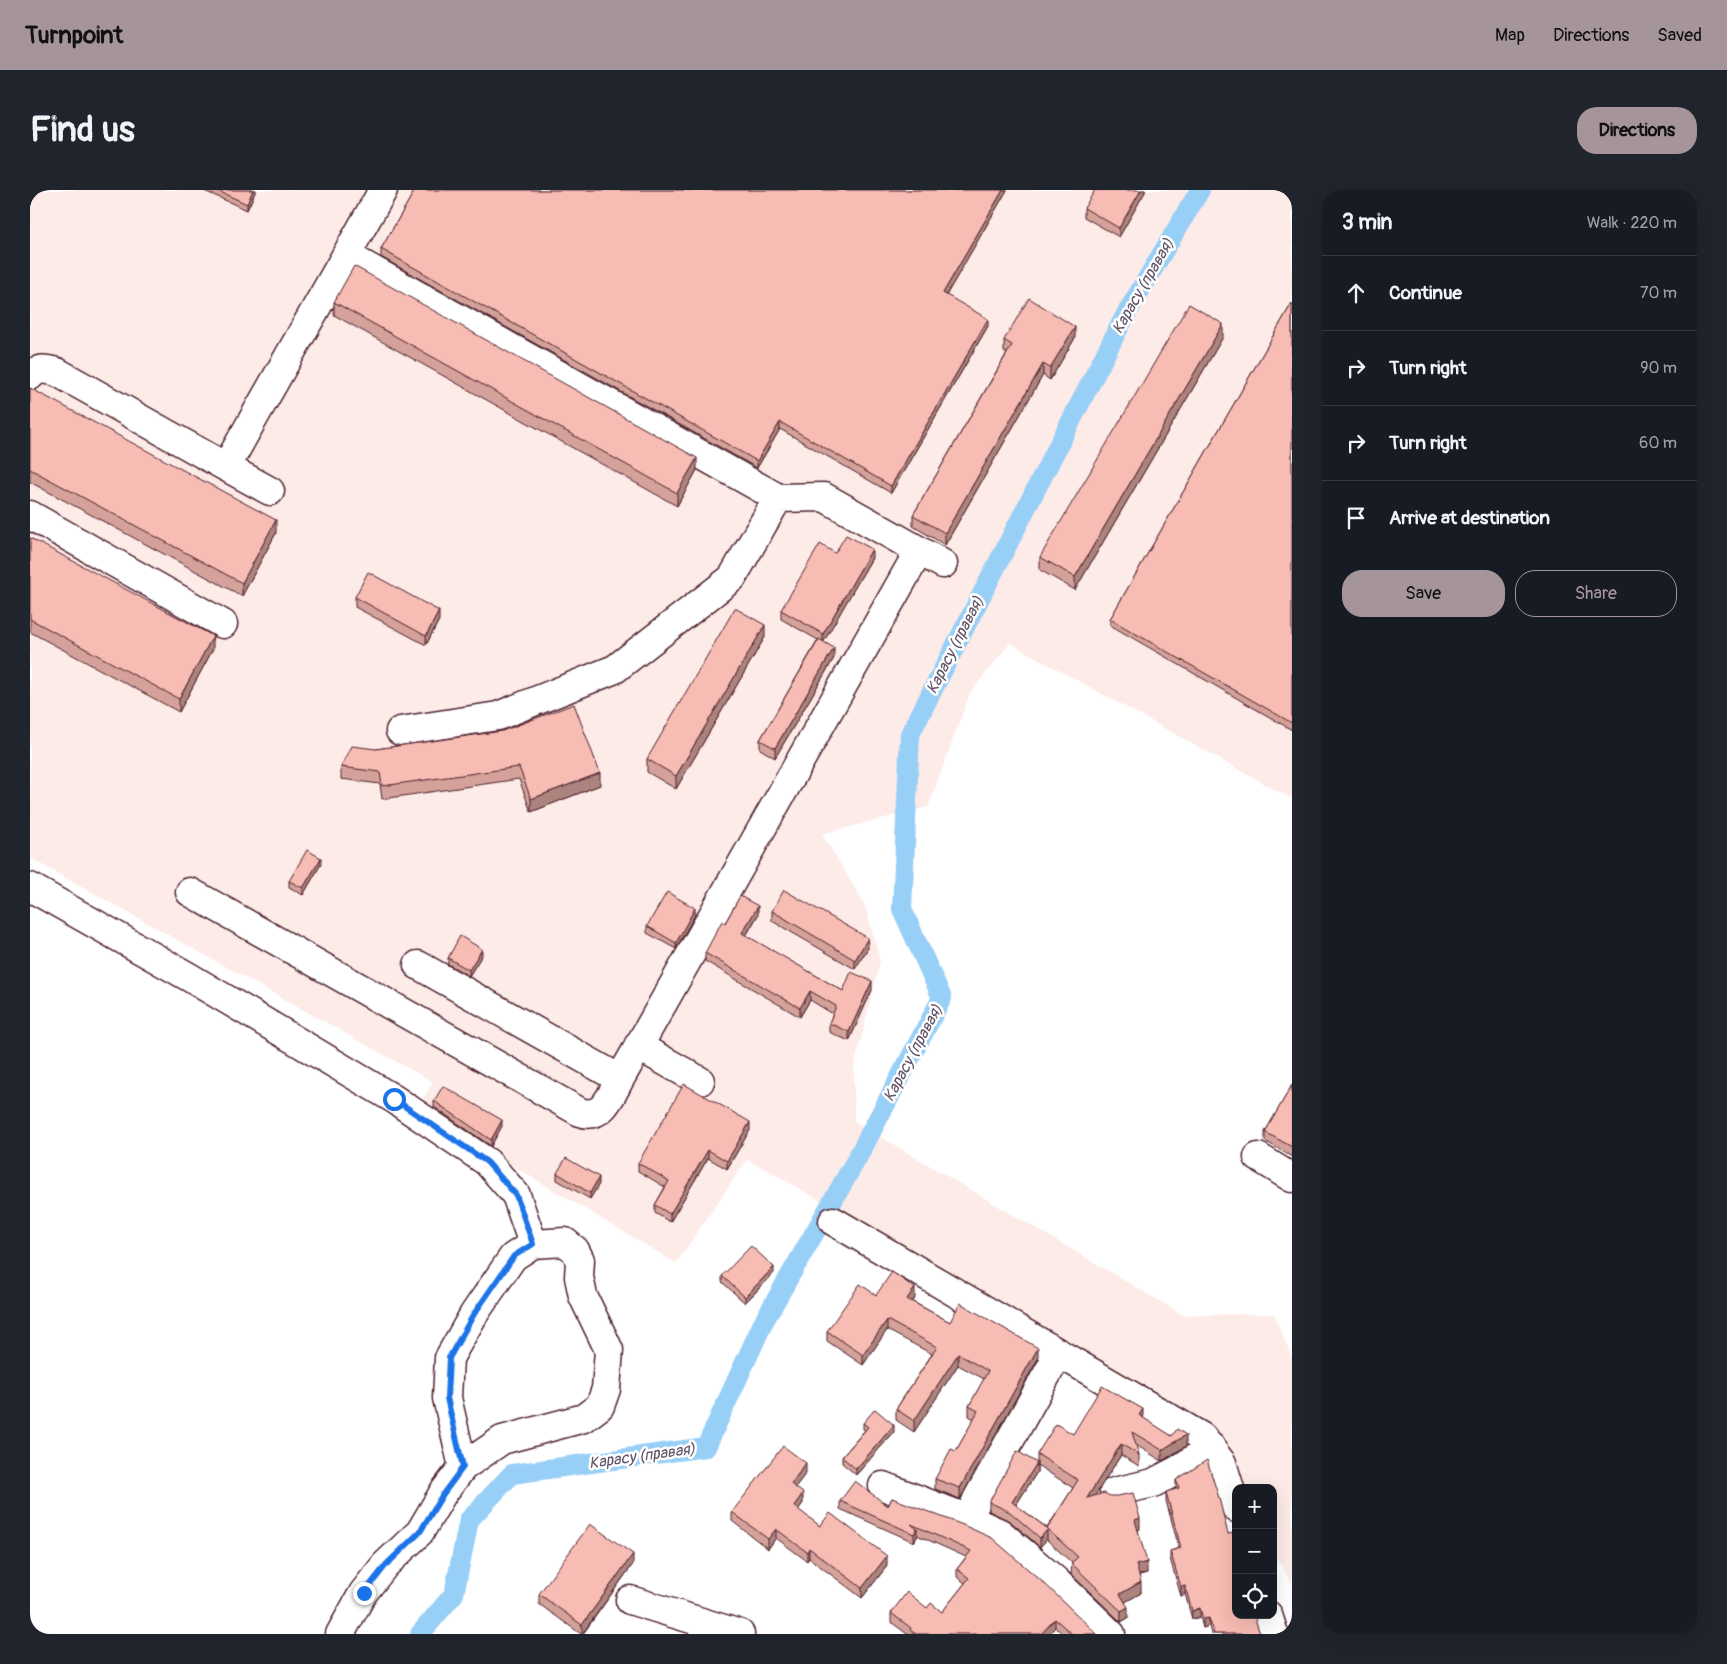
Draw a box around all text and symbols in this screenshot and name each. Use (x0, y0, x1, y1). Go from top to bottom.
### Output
text: Turnpoint (25, 21, 123, 50)
text: Map (1495, 24, 1525, 47)
text: Directions (1553, 24, 1629, 47)
text: Saved (1657, 24, 1702, 47)
button: Directions (1577, 107, 1697, 154)
text: Find us (30, 108, 135, 152)
text: 3 min (1342, 209, 1392, 236)
text: Walk · 220 m (1587, 213, 1677, 233)
water label: Карасу (правая) (1108, 234, 1179, 337)
icon: ahead (1342, 279, 1370, 307)
text: Continue (1389, 281, 1462, 305)
text: 70 m (1640, 283, 1677, 303)
icon: right (1342, 354, 1370, 382)
text: Turn right (1389, 356, 1467, 380)
text: 90 m (1640, 358, 1677, 378)
icon: right (1342, 429, 1370, 457)
text: Turn right (1389, 431, 1467, 455)
text: 60 m (1639, 433, 1677, 453)
icon: arrive (1342, 504, 1370, 532)
text: Arrive at destination (1389, 506, 1550, 530)
button: Save (1342, 570, 1505, 617)
button: Share (1515, 570, 1677, 617)
water label: Карасу (правая) (922, 592, 988, 697)
water label: Карасу (правая) (879, 1001, 947, 1105)
route start (383, 1088, 406, 1111)
water label: Карасу (правая) (588, 1439, 697, 1473)
map controls (1232, 1484, 1277, 1619)
button: + (1232, 1484, 1277, 1529)
button: − (1232, 1529, 1277, 1574)
button: locate (1232, 1574, 1277, 1619)
route end (353, 1582, 376, 1605)

